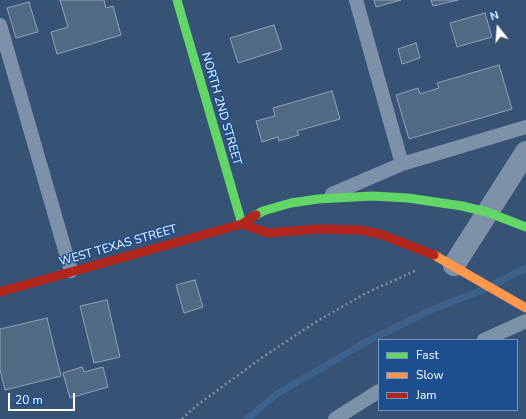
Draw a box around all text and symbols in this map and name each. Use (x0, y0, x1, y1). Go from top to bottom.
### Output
north arrow (478, 8, 518, 48)
text: N (488, 8, 500, 24)
street label: NORTH 2ND STREET (198, 51, 244, 167)
street label: WEST TEXAS STREET (57, 222, 179, 270)
legend (378, 339, 518, 411)
text: Fast (416, 347, 439, 363)
text: Slow (416, 367, 444, 383)
scale bar (10, 385, 77, 411)
text: Jam (416, 387, 437, 403)
text: 20 m (15, 392, 43, 408)

